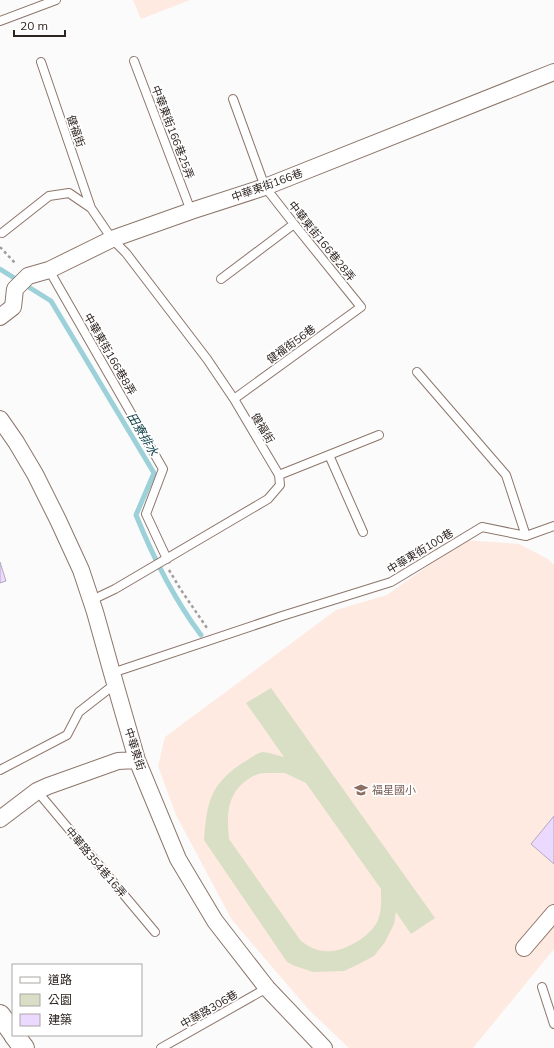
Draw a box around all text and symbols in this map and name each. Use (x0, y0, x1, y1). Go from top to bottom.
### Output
scale bar (14, 12, 65, 38)
text: 20 m (20, 18, 48, 33)
street label: 中華東街166巷25弄 (149, 83, 197, 181)
street label: 健福街 (64, 113, 88, 149)
street label: 中華東街166巷 (229, 166, 305, 204)
street label: 中華東街166巷28弄 (285, 198, 359, 284)
street label: 中華東街166巷8弄 (81, 310, 139, 398)
street label: 健福街56巷 (264, 322, 318, 366)
water label: 田寮排水 (124, 410, 162, 459)
street label: 健福街 (249, 410, 277, 446)
street label: 中華東街100巷 (384, 526, 456, 576)
street label: 中華東街 (122, 726, 148, 772)
school or university icon: 福星國小 (353, 782, 369, 798)
place label: 福星國小 (372, 783, 416, 797)
street label: 中華路354巷16弄 (62, 824, 130, 900)
legend (12, 964, 142, 1036)
text: 道路 (48, 972, 72, 987)
street label: 中華路306巷 (178, 987, 240, 1031)
text: 公園 (48, 992, 72, 1007)
text: 建築 (48, 1012, 72, 1027)

